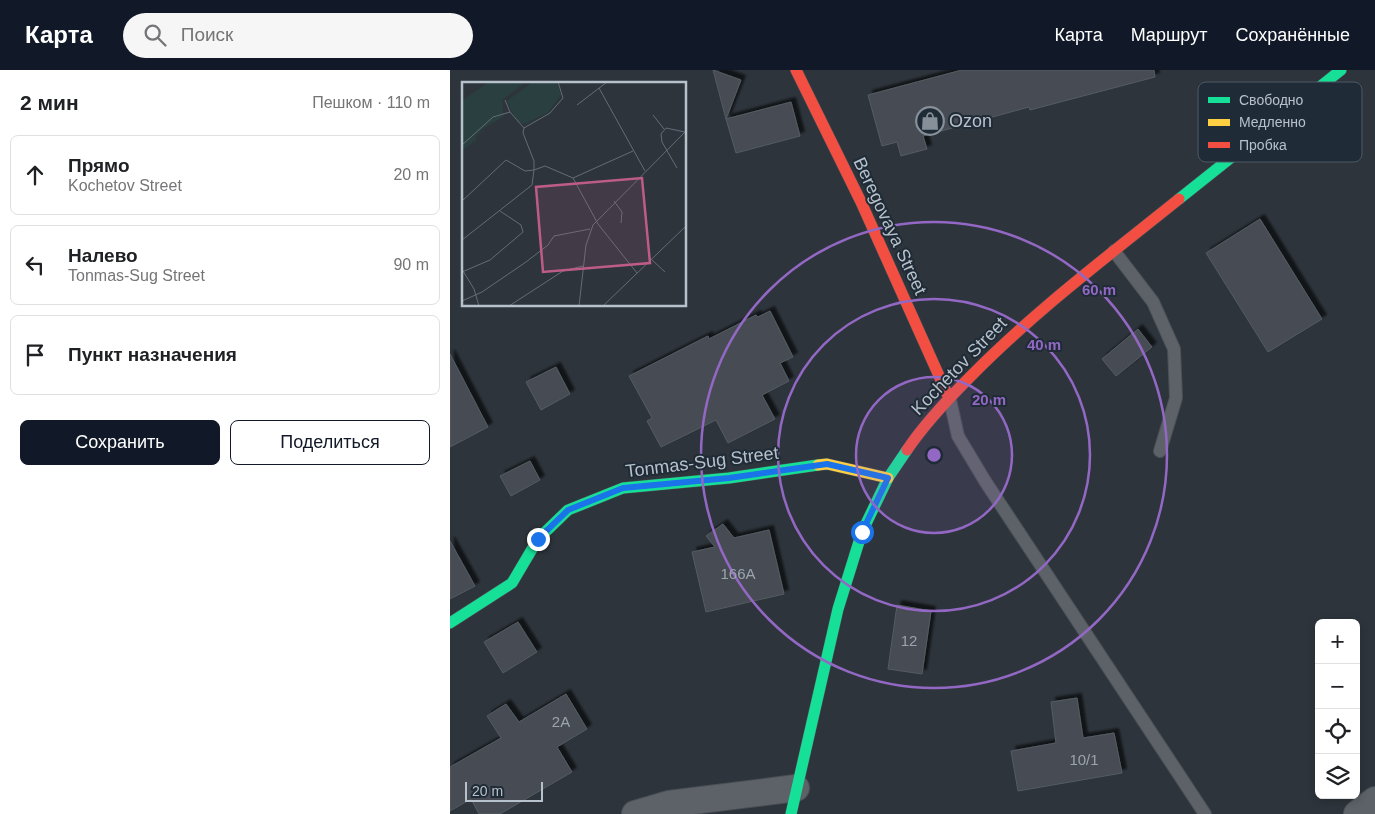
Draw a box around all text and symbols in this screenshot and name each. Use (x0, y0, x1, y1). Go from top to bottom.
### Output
search box (123, 13, 473, 58)
text: Карта (25, 21, 93, 48)
icon: search (141, 21, 169, 49)
text: Поиск (181, 24, 233, 45)
text: Карта (1055, 25, 1103, 45)
text: Маршрут (1131, 25, 1207, 45)
text: Сохранённые (1235, 25, 1350, 45)
inset map (462, 82, 686, 306)
legend (1198, 82, 1362, 162)
text: 2 мин (20, 91, 79, 114)
text: Свободно (1239, 92, 1304, 108)
text: Пешком · 110 m (312, 94, 430, 111)
shop icon: Ozon (915, 106, 945, 136)
place label: Ozon (949, 111, 992, 131)
text: Медленно (1239, 114, 1306, 130)
text: Пробка (1239, 137, 1287, 153)
street label: Beregovaya Street (849, 154, 931, 298)
text: Прямо (68, 155, 130, 176)
icon: ahead (21, 161, 49, 189)
text: 20 m (393, 166, 429, 183)
text: Kochetov Street (68, 177, 182, 194)
text: Налево (68, 245, 138, 266)
icon: left (21, 251, 49, 279)
text: 90 m (393, 256, 429, 273)
text: Tonmas-Sug Street (68, 267, 205, 284)
text: 60 m (1082, 281, 1116, 298)
street label: Kochetov Street (907, 313, 1011, 419)
text: 40 m (1027, 336, 1061, 353)
icon: arrive (21, 341, 49, 369)
text: Пункт назначения (68, 344, 237, 365)
text: 20 m (972, 391, 1006, 408)
button: Сохранить (20, 420, 220, 465)
button: Поделиться (230, 420, 430, 465)
street label: Tonmas-Sug Street (624, 443, 780, 481)
centre of rings (925, 446, 943, 464)
route start (851, 521, 874, 544)
route end (527, 528, 550, 551)
house number: 166А (720, 565, 756, 582)
map controls (1315, 619, 1360, 799)
button: + (1315, 619, 1360, 664)
house number: 12 (901, 632, 917, 649)
button: − (1315, 664, 1360, 709)
button: locate (1315, 709, 1360, 754)
house number: 2А (552, 713, 570, 730)
house number: 10/1 (1069, 751, 1099, 768)
button: layers (1315, 754, 1360, 799)
scale bar (465, 779, 542, 802)
text: 20 m (472, 783, 503, 799)

